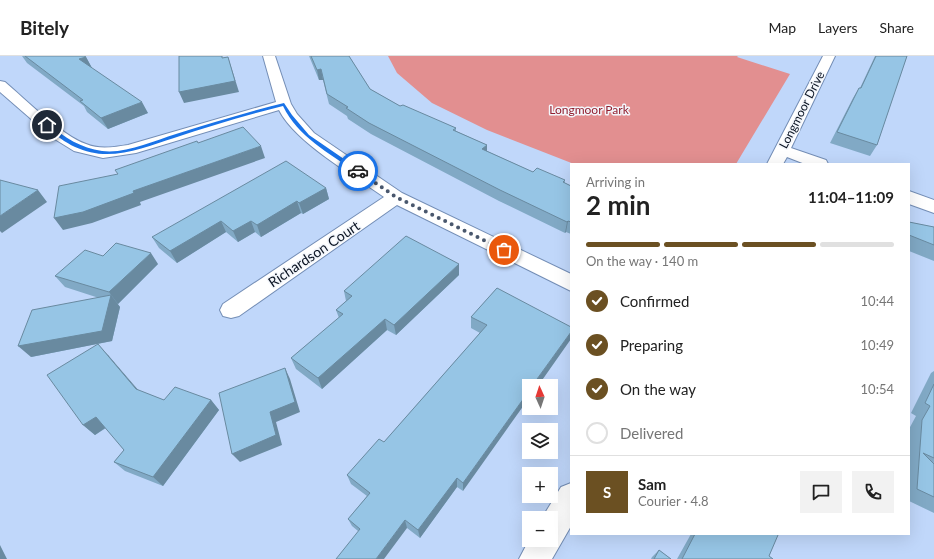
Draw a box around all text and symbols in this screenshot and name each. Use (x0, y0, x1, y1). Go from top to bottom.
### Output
text: Bitely (20, 16, 69, 39)
text: Map (768, 19, 796, 36)
text: Layers (818, 19, 858, 36)
text: Share (880, 19, 914, 36)
street label: Longmoor Drive (776, 69, 827, 151)
park label: Longmoor Park (549, 102, 630, 117)
pin (30, 108, 64, 142)
icon: home (36, 114, 58, 136)
courier (338, 151, 378, 191)
icon: car (347, 160, 369, 182)
text: Arriving in (586, 174, 645, 190)
text: 11:04–11:09 (808, 188, 894, 206)
text: 2 min (586, 189, 650, 221)
street label: Richardson Court (265, 217, 363, 290)
pin (487, 233, 521, 267)
icon: bag (493, 239, 515, 261)
text: On the way · 140 m (586, 253, 698, 269)
icon: check (586, 290, 608, 312)
text: Confirmed (620, 292, 689, 310)
text: 10:44 (861, 293, 894, 309)
icon: check (586, 334, 608, 356)
text: Preparing (620, 336, 683, 354)
text: 10:49 (861, 337, 894, 353)
icon: check (586, 378, 608, 400)
north arrow (522, 379, 558, 415)
map controls (522, 379, 558, 547)
text: On the way (620, 380, 696, 398)
text: 10:54 (861, 381, 894, 397)
button: layers (522, 423, 558, 459)
text: Delivered (620, 424, 683, 442)
button: + (522, 467, 558, 503)
button: chat (800, 471, 842, 513)
button: phone (852, 471, 894, 513)
text: Sam (638, 475, 666, 493)
text: S (603, 483, 611, 501)
text: Courier · 4.8 (638, 493, 709, 509)
button: − (522, 511, 558, 547)

